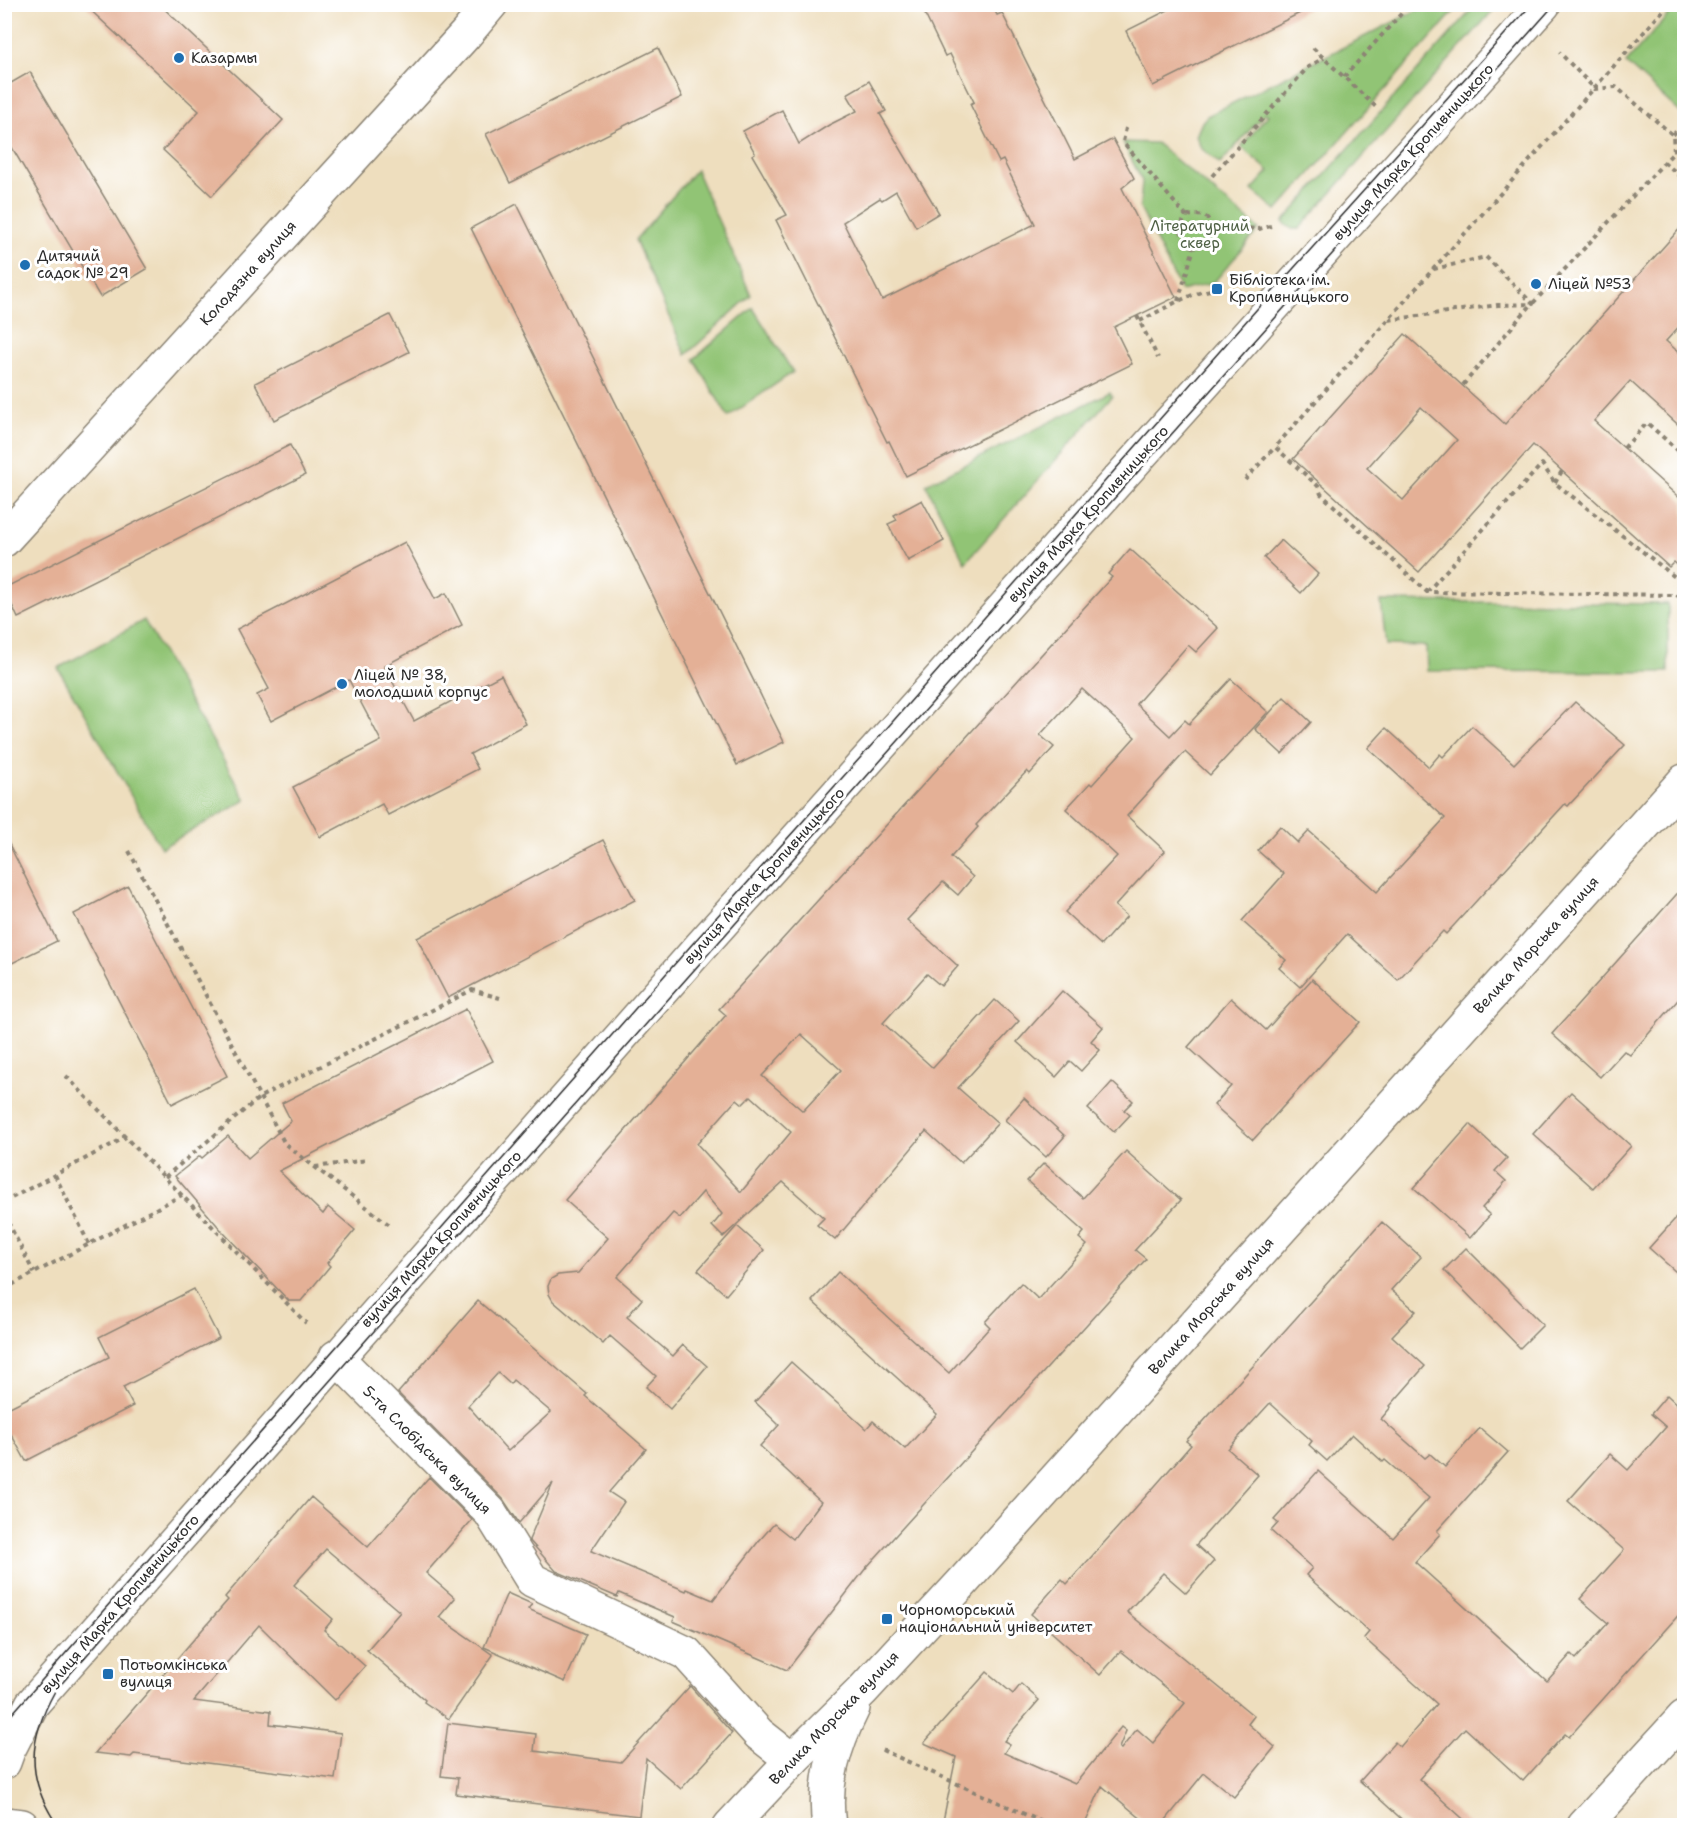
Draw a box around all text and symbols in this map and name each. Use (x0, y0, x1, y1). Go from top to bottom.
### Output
place label: Казармы (191, 48, 258, 68)
marker: Казармы (172, 51, 186, 65)
street label: вулиця Марка Кропивницького (1328, 59, 1498, 245)
street label: Колодязна вулиця (195, 216, 301, 330)
park label: Літературний сквер (1150, 216, 1250, 253)
place label: Дитячий садок № 29 (37, 246, 129, 283)
marker: Дитячий садок № 29 (18, 258, 32, 272)
place label: Бібліотека ім. Кропивницького (1229, 270, 1349, 307)
place label: Ліцей №53 (1548, 274, 1632, 294)
marker: Ліцей №53 (1529, 277, 1543, 291)
marker: Бібліотека ім. Кропивницького (1210, 282, 1224, 296)
street label: вулиця Марка Кропивницького (1003, 421, 1173, 607)
place label: Ліцей № 38, молодший корпус (354, 665, 488, 702)
marker: Ліцей № 38, молодший корпус (335, 677, 349, 691)
street label: вулиця Марка Кропивницького (679, 783, 849, 969)
street label: Велика Морська вулиця (1469, 872, 1603, 1018)
street label: вулиця Марка Кропивницького (356, 1146, 526, 1332)
street label: Велика Морська вулиця (1144, 1233, 1278, 1379)
street label: 5-та Слобідська вулиця (358, 1381, 496, 1519)
street label: вулиця Марка Кропивницького (36, 1510, 204, 1698)
place label: Чорноморський національний університет (899, 1600, 1093, 1637)
marker: Чорноморський національний університет (880, 1612, 894, 1626)
street label: Велика Морська вулиця (765, 1647, 903, 1789)
place label: Потьомкінська вулиця (120, 1655, 228, 1692)
marker: Потьомкінська вулиця (101, 1667, 115, 1681)

